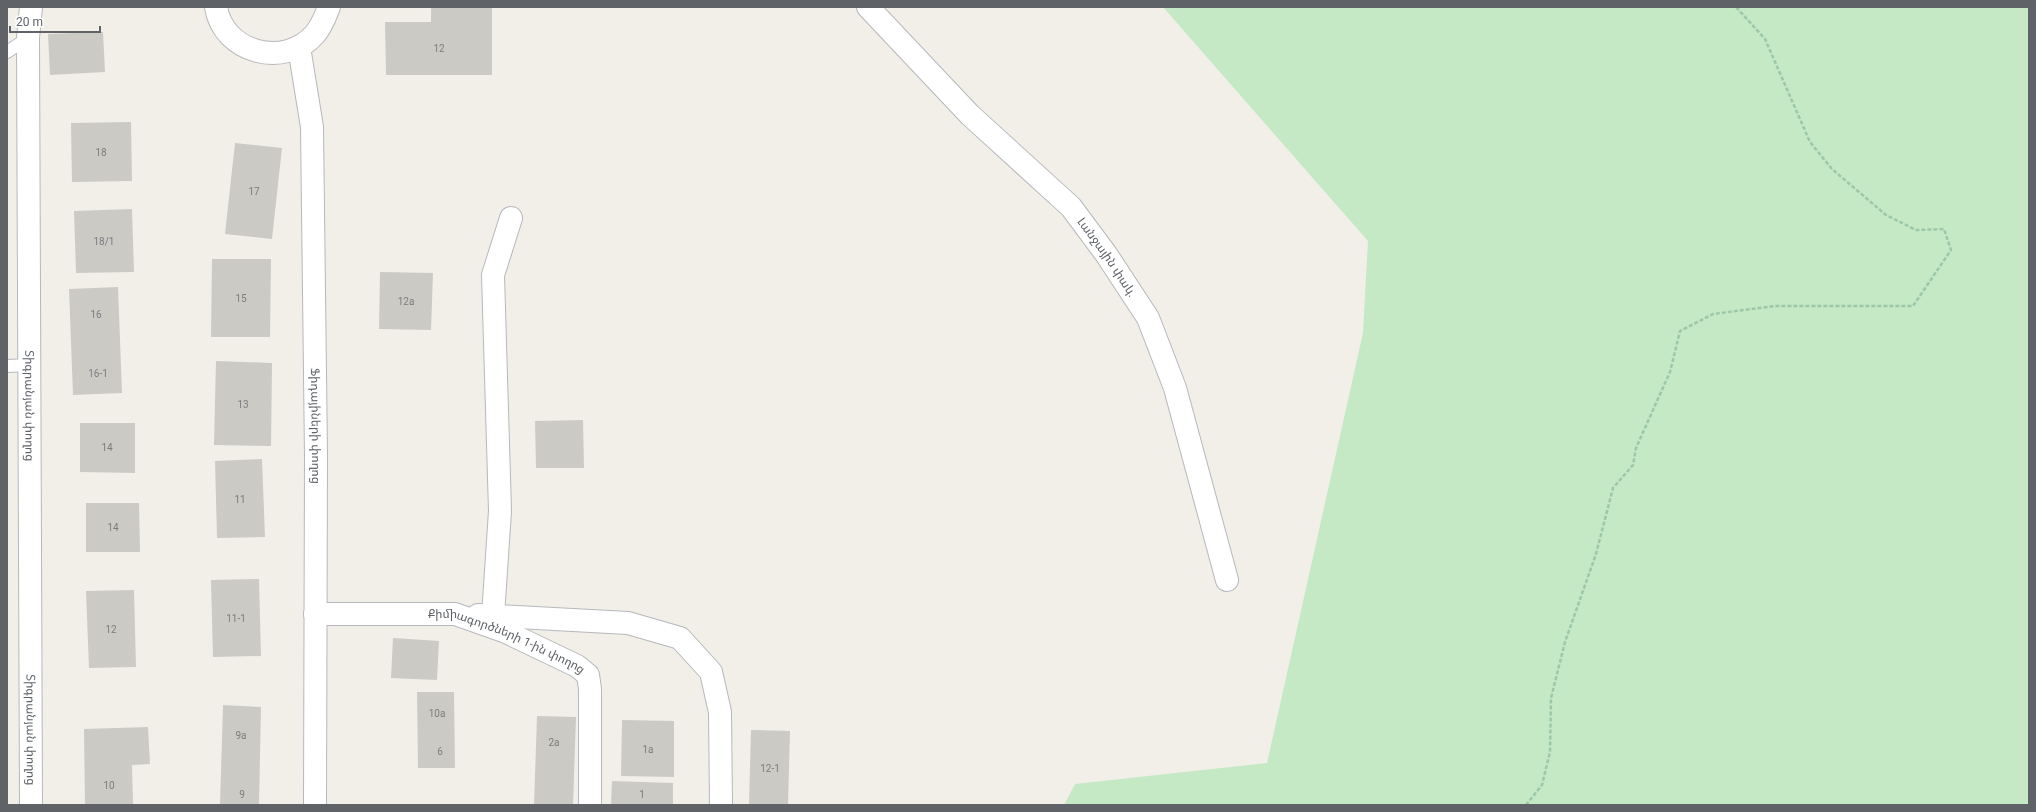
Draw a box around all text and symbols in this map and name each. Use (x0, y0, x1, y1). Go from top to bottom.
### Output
scale bar (10, 8, 100, 34)
text: 20 m (16, 15, 43, 29)
house number: 12 (433, 43, 445, 54)
house number: 18 (95, 147, 107, 158)
house number: 17 (248, 186, 260, 197)
street label: Լանջային փակ. (1074, 215, 1139, 300)
house number: 18/1 (94, 236, 115, 247)
house number: 15 (235, 293, 247, 304)
house number: 12a (398, 296, 414, 307)
house number: 16 (90, 309, 102, 320)
street label: Տիգրանյան փողոց (22, 350, 37, 461)
house number: 16-1 (88, 368, 108, 379)
street label: Ֆիդայիների փողոց (308, 368, 323, 484)
house number: 13 (237, 399, 249, 410)
house number: 14 (101, 442, 113, 453)
house number: 11 (234, 494, 246, 505)
house number: 14 (107, 522, 119, 533)
street label: Քիմիագործների 1-ին փողոց (428, 607, 588, 677)
house number: 11-1 (226, 613, 246, 624)
house number: 12 (105, 624, 117, 635)
street label: Տիգրանյան փողոց (23, 674, 38, 785)
house number: 10a (429, 708, 445, 719)
house number: 9a (235, 730, 247, 741)
house number: 2a (548, 737, 560, 748)
house number: 1a (642, 744, 654, 755)
house number: 6 (437, 746, 443, 757)
house number: 12-1 (760, 763, 780, 774)
house number: 10 (103, 780, 115, 791)
house number: 9 (239, 789, 245, 800)
house number: 1 (639, 789, 645, 800)

